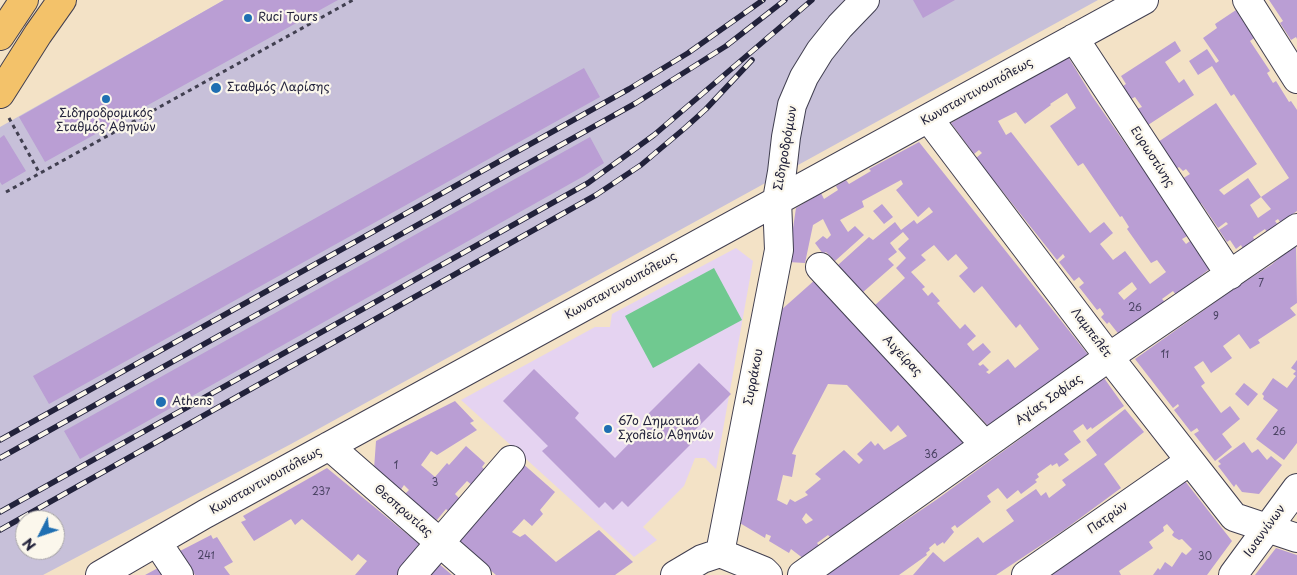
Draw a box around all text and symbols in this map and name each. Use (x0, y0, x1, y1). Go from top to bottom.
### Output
place label: Ruci Tours (258, 11, 318, 25)
marker: Ruci Tours (242, 12, 254, 24)
street label: Κωνσταντινουπόλεως (919, 55, 1035, 129)
marker: Σταθμός Λαρίσης (209, 81, 223, 95)
place label: Σταθμός Λαρίσης (227, 81, 330, 95)
marker: Σιδηροδρομικός Σταθμός Αθηνών (100, 93, 112, 105)
street label: Σιδηροδρόμων (771, 105, 801, 191)
place label: Σιδηροδρομικός Σταθμός Αθηνών (56, 107, 156, 135)
street label: Ευρωστίνης (1127, 124, 1177, 190)
street label: Κωνσταντινουπόλεως (563, 249, 679, 323)
house number: 7 (1258, 278, 1264, 290)
house number: 26 (1128, 302, 1142, 314)
street label: Λαμπελέτ (1068, 305, 1114, 361)
house number: 9 (1213, 311, 1219, 323)
street label: Αιγείρας (879, 333, 925, 379)
street label: Συρράκου (742, 348, 766, 406)
house number: 11 (1161, 349, 1169, 361)
street label: Αγίας Σοφίας (1013, 372, 1085, 428)
marker: Athens (154, 395, 168, 409)
place label: Athens (172, 395, 212, 409)
place label: 67ο Δημοτικό Σχολείο Αθηνών (618, 415, 714, 443)
marker: 67ο Δημοτικό Σχολείο Αθηνών (602, 423, 614, 435)
house number: 26 (1272, 426, 1286, 438)
street label: Κωνσταντινουπόλεως (208, 444, 324, 518)
house number: 36 (924, 449, 938, 461)
house number: 1 (394, 460, 398, 472)
house number: 3 (432, 477, 438, 489)
street label: Θεσπρωτίας (371, 482, 435, 540)
house number: 237 (312, 486, 330, 498)
street label: Πατρών (1085, 499, 1131, 537)
street label: Ιωαννίνων (1241, 502, 1289, 560)
north arrow (15, 510, 65, 560)
text: N (17, 533, 41, 556)
house number: 241 (197, 550, 215, 562)
house number: 30 (1198, 551, 1212, 563)

